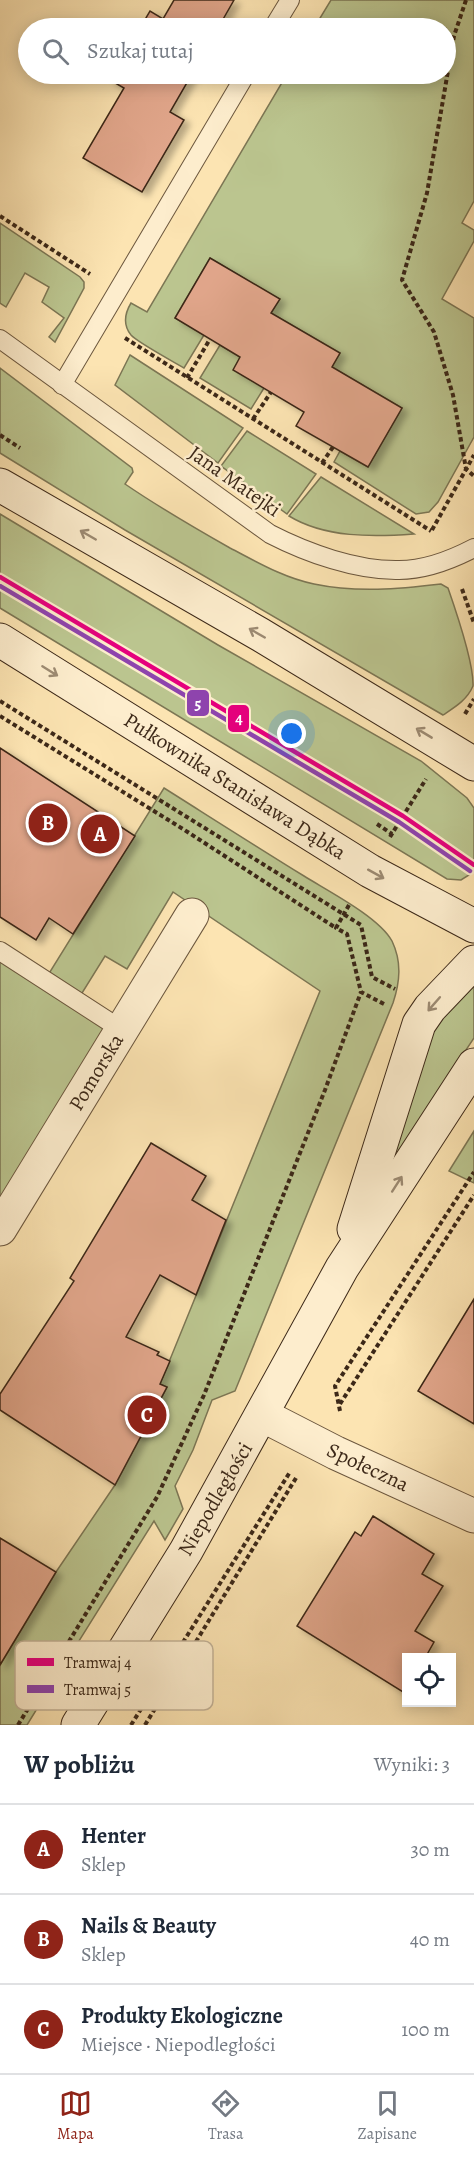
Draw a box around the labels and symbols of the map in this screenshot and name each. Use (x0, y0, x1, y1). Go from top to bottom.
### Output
street label: Jana Matejki (183, 439, 287, 523)
one-way arrow (80, 529, 97, 541)
one-way arrow (249, 627, 266, 639)
one-way arrow (41, 665, 58, 677)
line badge: 5 (186, 689, 210, 717)
text: 5 (195, 693, 202, 715)
line badge: 4 (227, 704, 250, 733)
street label: Pułkownika Stanisława Dąbka (119, 706, 352, 866)
text: 4 (235, 708, 243, 730)
your location (277, 719, 306, 748)
one-way arrow (416, 727, 433, 739)
pin: B (28, 800, 68, 846)
pin: A (80, 812, 120, 856)
one-way arrow (367, 868, 384, 880)
one-way arrow (427, 997, 441, 1012)
street label: Pomorska (62, 1028, 130, 1116)
one-way arrow (391, 1176, 403, 1193)
pin: C (128, 1392, 166, 1438)
street label: Społeczna (322, 1436, 414, 1498)
street label: Niepodległości (171, 1437, 259, 1561)
legend (15, 1641, 213, 1710)
text: Tramwaj 4 (64, 1652, 132, 1674)
text: Tramwaj 5 (64, 1679, 131, 1701)

